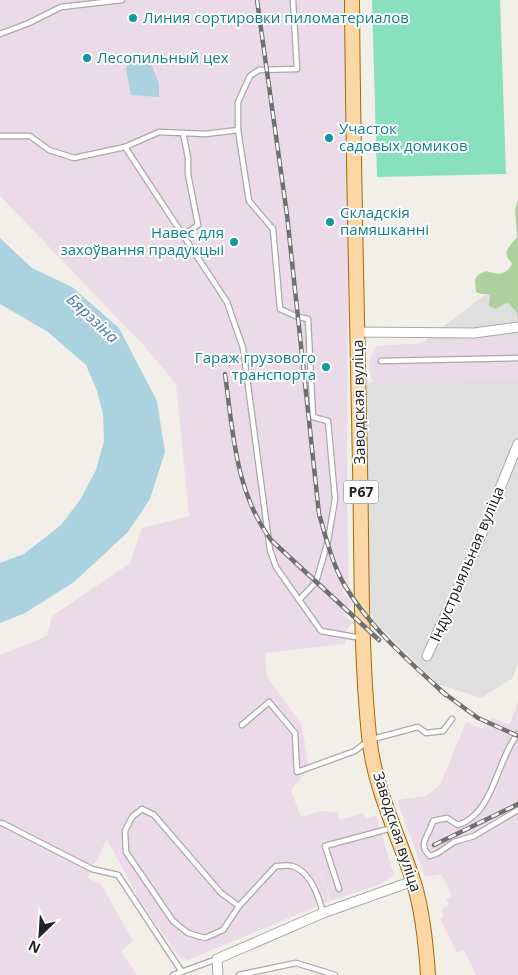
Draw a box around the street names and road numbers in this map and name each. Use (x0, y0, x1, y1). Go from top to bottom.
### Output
street label: Заводская вуліца (347, 339, 369, 465)
road number: Р67 (344, 481, 378, 504)
street label: Індустрыяльная вуліца (424, 483, 508, 644)
street label: Заводская вуліца (369, 769, 427, 894)

